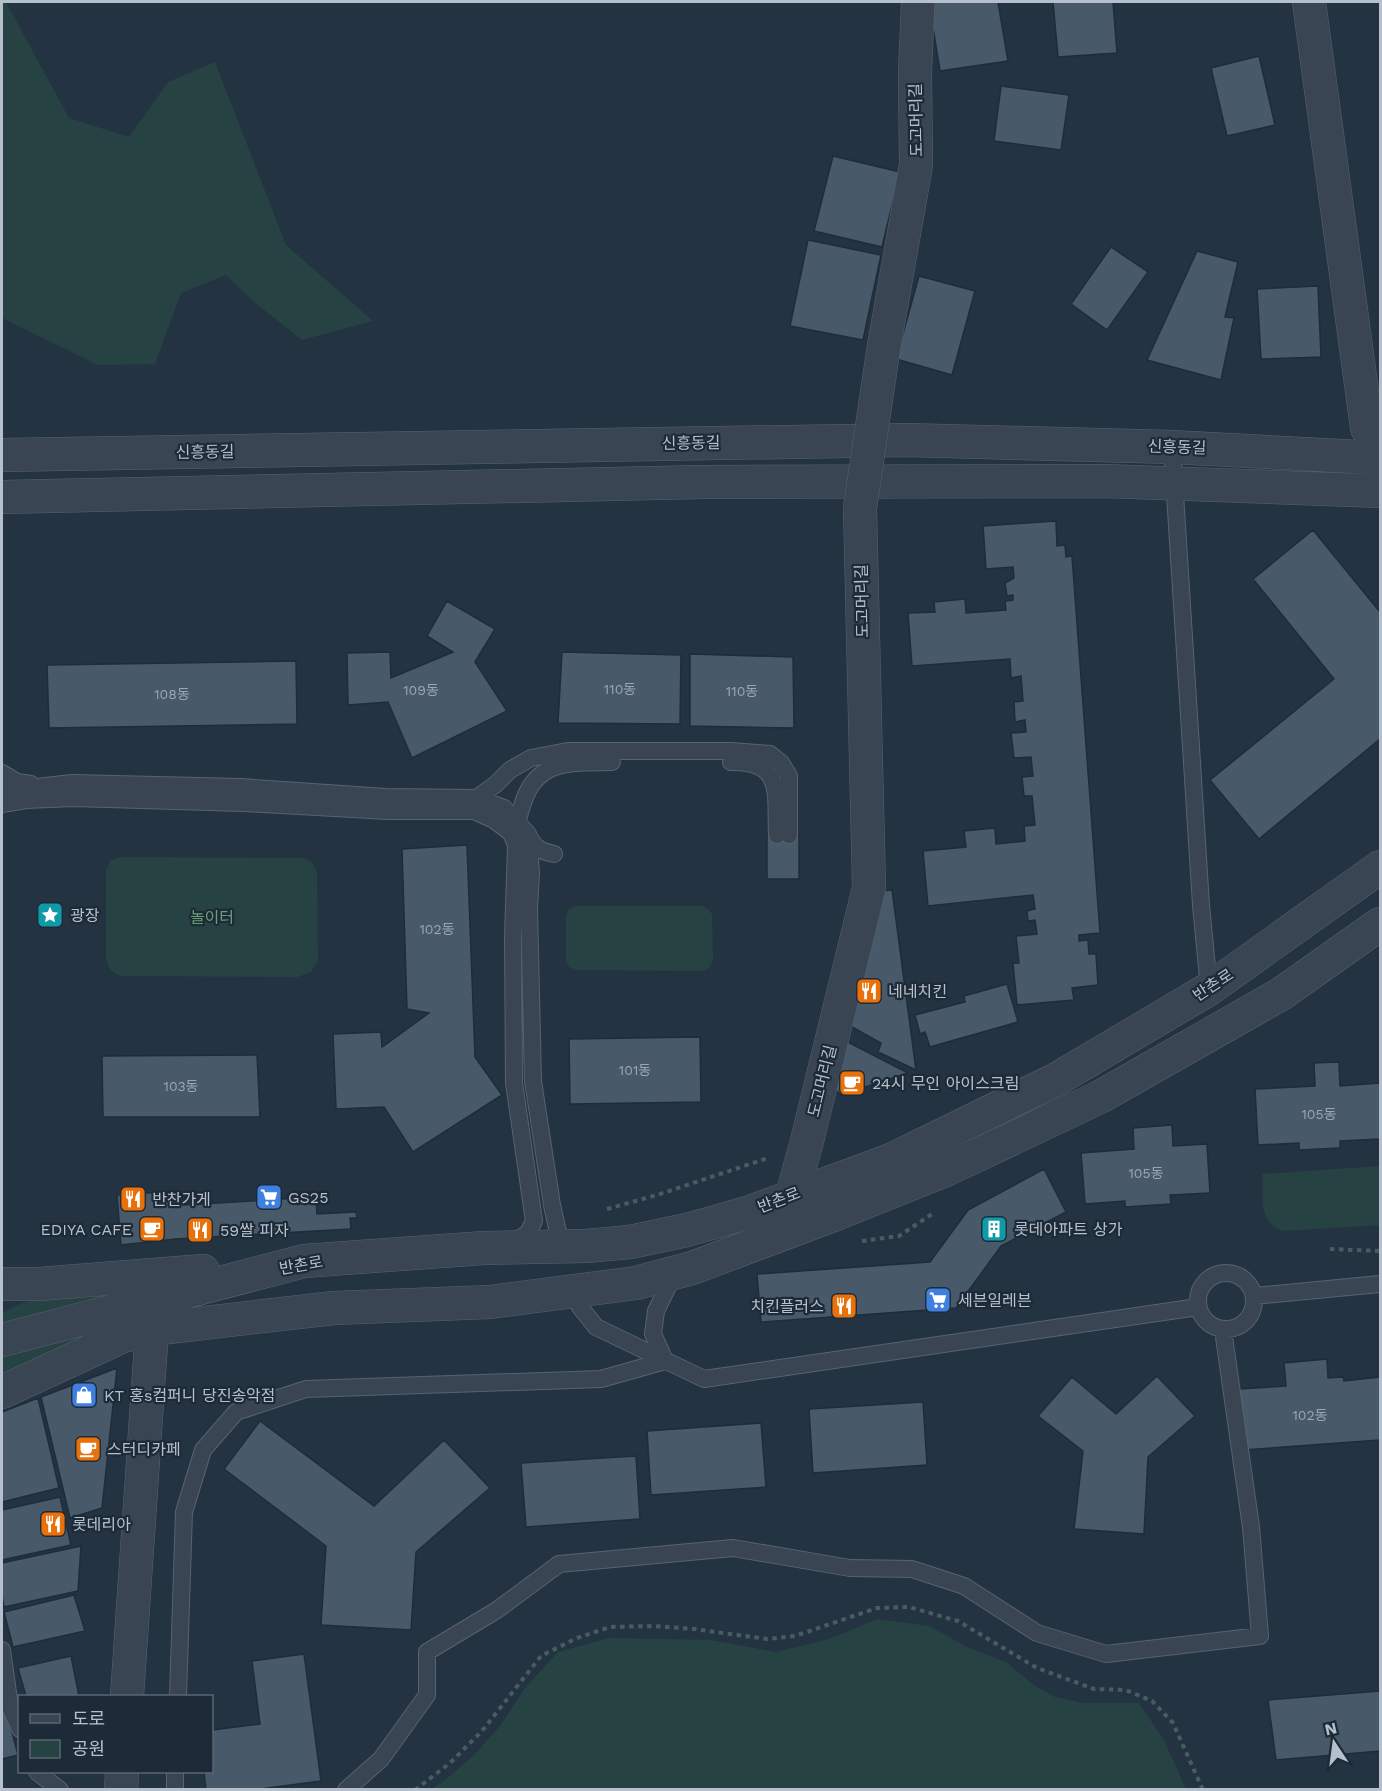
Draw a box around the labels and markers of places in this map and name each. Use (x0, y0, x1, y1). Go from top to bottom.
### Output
place icon: 광장 (35, 900, 65, 930)
place label: 광장 (70, 906, 100, 925)
restaurant icon: 네네치킨 (854, 976, 884, 1006)
place label: 네네치킨 (888, 982, 947, 1001)
cafe icon: 24시 무인 아이스크림 (837, 1068, 867, 1098)
place label: 24시 무인 아이스크림 (872, 1074, 1019, 1093)
supermarket icon: GS25 (254, 1182, 284, 1212)
restaurant icon: 반찬가게 (118, 1184, 148, 1214)
place label: GS25 (288, 1188, 328, 1207)
place label: 반찬가게 (152, 1190, 211, 1209)
cafe icon: EDIYA CAFE (137, 1214, 167, 1244)
building icon: 롯데아파트 상가 (979, 1214, 1009, 1244)
restaurant icon: 59쌀 피자 (185, 1215, 215, 1245)
place label: EDIYA CAFE (41, 1220, 132, 1239)
place label: 롯데아파트 상가 (1014, 1220, 1123, 1239)
place label: 59쌀 피자 (220, 1221, 289, 1240)
supermarket icon: 세븐일레븐 (923, 1285, 953, 1315)
restaurant icon: 치킨플러스 (829, 1291, 859, 1321)
place label: 세븐일레븐 (958, 1291, 1032, 1310)
place label: 치킨플러스 (750, 1297, 824, 1316)
shop icon: KT 홍s컴퍼니 당진송악점 (69, 1380, 99, 1410)
place label: KT 홍s컴퍼니 당진송악점 (104, 1386, 276, 1405)
cafe icon: 스터디카페 (73, 1434, 103, 1464)
place label: 스터디카페 (107, 1440, 181, 1459)
restaurant icon: 롯데리아 (38, 1509, 68, 1539)
place label: 롯데리아 (72, 1515, 131, 1534)

